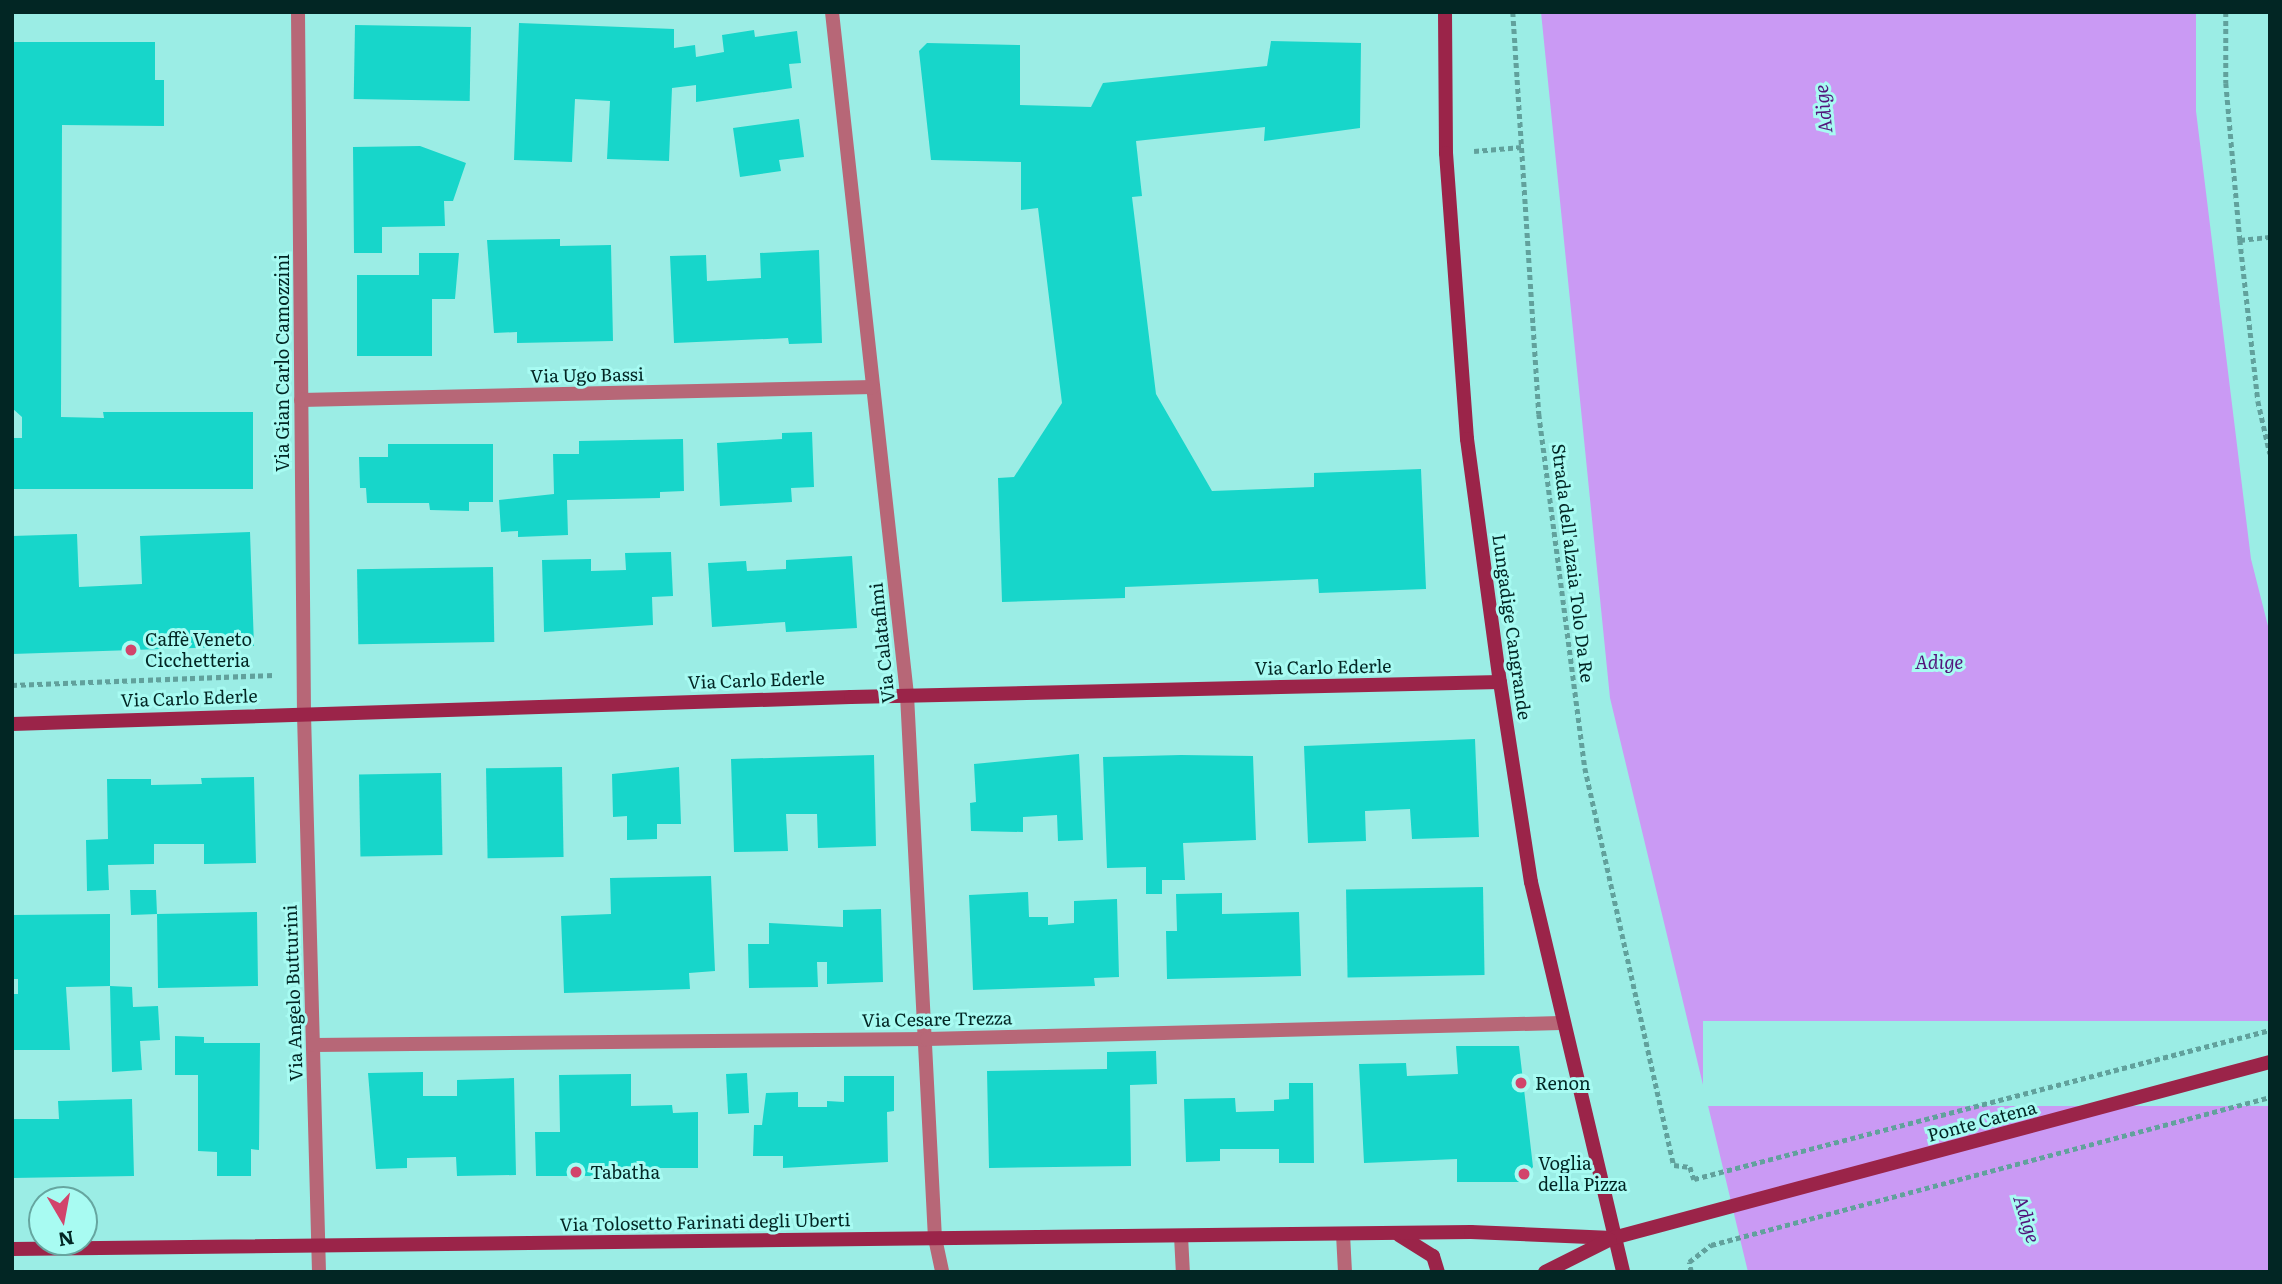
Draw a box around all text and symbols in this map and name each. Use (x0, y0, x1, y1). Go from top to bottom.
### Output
water label: Adige (1809, 84, 1837, 134)
street label: Via Gian Carlo Camozzini (271, 254, 293, 472)
street label: Via Ugo Bassi (530, 363, 644, 387)
street label: Strada dell'alzaia Tolo Da Re (1548, 442, 1598, 684)
street label: Lungadige Cangrande (1488, 533, 1536, 721)
street label: Via Calatafimi (865, 582, 899, 704)
place label: Caffè Veneto Cicchetteria (145, 629, 252, 672)
marker: Caffè Veneto Cicchetteria (123, 642, 139, 658)
water label: Adige (1915, 651, 1963, 673)
street label: Via Carlo Ederle (1254, 655, 1392, 679)
street label: Via Carlo Ederle (687, 667, 825, 693)
street label: Via Carlo Ederle (120, 685, 258, 711)
street label: Via Angelo Butturini (279, 904, 307, 1082)
street label: Via Cesare Trezza (862, 1007, 1012, 1031)
place label: Renon (1535, 1072, 1591, 1094)
marker: Renon (1513, 1075, 1529, 1091)
street label: Ponte Catena (1925, 1096, 2039, 1146)
place label: Voglia della Pizza (1538, 1153, 1627, 1196)
place label: Tabatha (590, 1161, 660, 1183)
marker: Tabatha (568, 1164, 584, 1180)
marker: Voglia della Pizza (1516, 1166, 1532, 1182)
north arrow (28, 1186, 98, 1256)
water label: Adige (2009, 1192, 2045, 1246)
street label: Via Tolosetto Farinati degli Uberti (559, 1209, 851, 1235)
text: N (56, 1225, 77, 1255)

